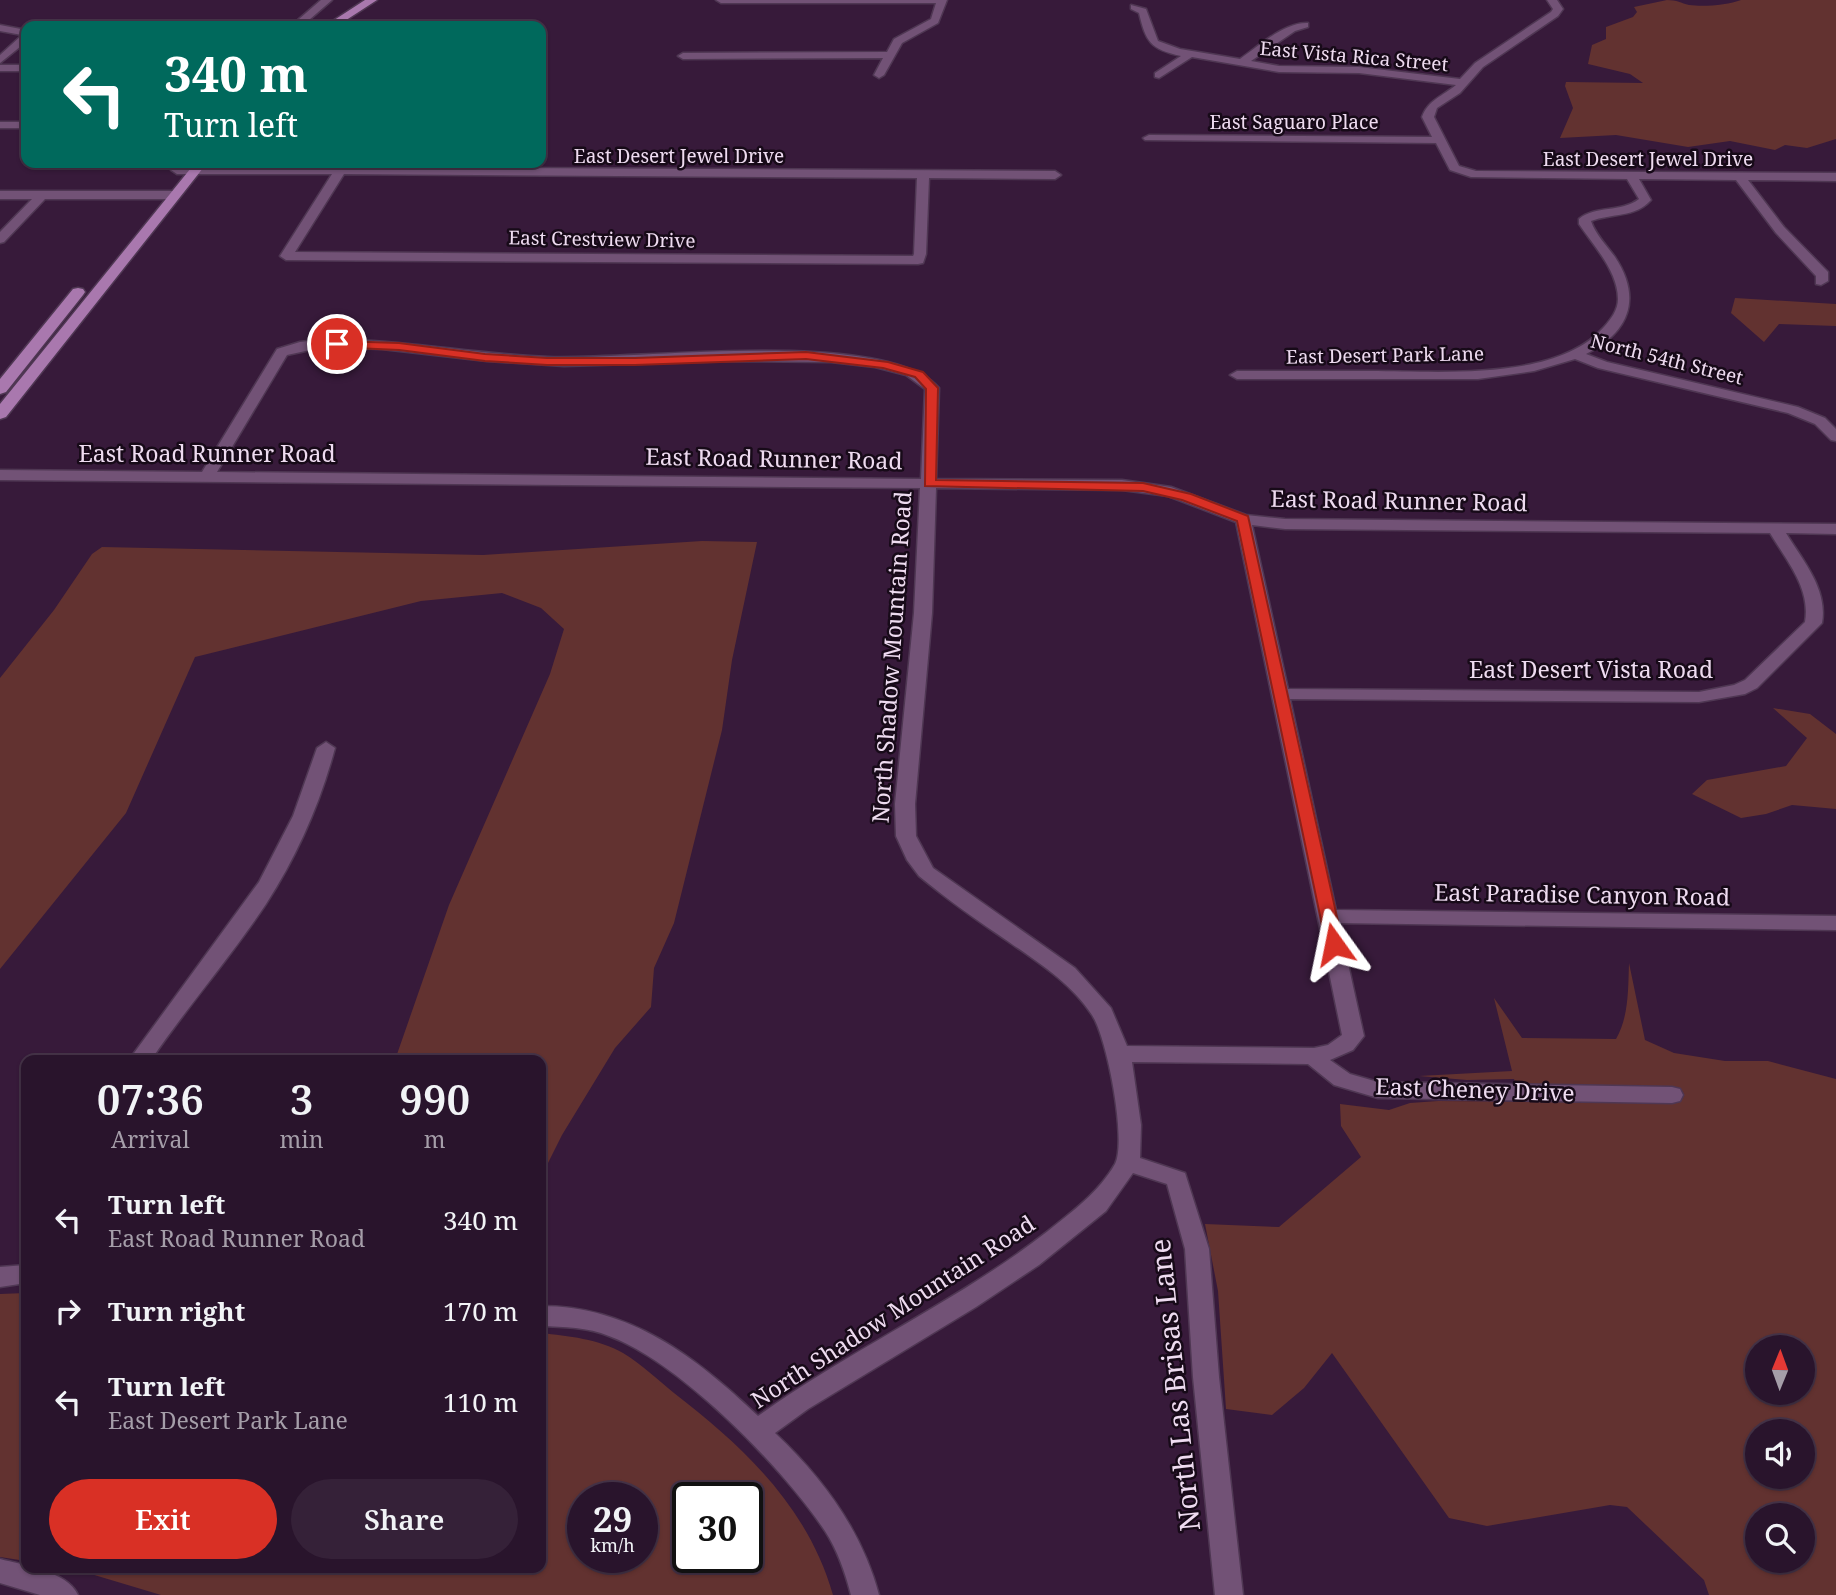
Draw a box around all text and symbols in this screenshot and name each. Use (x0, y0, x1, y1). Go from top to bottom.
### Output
street label: East Vista Rica Street (1259, 35, 1450, 77)
text: 340 m (164, 40, 308, 106)
icon: left (49, 49, 140, 140)
text: Turn left (164, 103, 298, 146)
street label: East Saguaro Place (1209, 109, 1379, 135)
street label: East Desert Jewel Drive (574, 143, 784, 169)
street label: East Desert Jewel Drive (1543, 146, 1753, 172)
street label: East Crestview Drive (508, 224, 696, 254)
pin (307, 314, 367, 374)
icon: arrive (318, 325, 356, 363)
street label: North 54th Street (1588, 328, 1746, 391)
street label: East Desert Park Lane (1286, 340, 1484, 370)
street label: East Road Runner Road (78, 437, 336, 469)
street label: East Road Runner Road (645, 440, 903, 476)
street label: East Road Runner Road (1270, 482, 1528, 518)
street label: North Shadow Mountain Road (863, 490, 919, 824)
street label: East Desert Vista Road (1469, 653, 1713, 685)
street label: East Paradise Canyon Road (1434, 875, 1730, 913)
position arrow (1297, 907, 1371, 981)
text: 07:36 (97, 1070, 204, 1127)
text: 3 (290, 1070, 313, 1127)
text: 990 (399, 1070, 470, 1127)
street label: East Cheney Drive (1375, 1070, 1575, 1108)
text: Arrival (111, 1123, 190, 1155)
text: min (280, 1123, 324, 1155)
text: m (424, 1123, 446, 1155)
text: Turn left (108, 1186, 225, 1222)
icon: left (49, 1201, 87, 1239)
text: 340 m (443, 1202, 518, 1238)
street label: North Shadow Mountain Road (744, 1207, 1041, 1415)
text: East Road Runner Road (108, 1222, 365, 1254)
street label: North Las Brisas Lane (1140, 1237, 1208, 1533)
icon: right (49, 1292, 87, 1330)
text: Turn right (108, 1293, 245, 1329)
text: 170 m (443, 1293, 518, 1329)
north arrow (1745, 1335, 1815, 1405)
map controls (1745, 1335, 1815, 1573)
text: Turn left (108, 1368, 225, 1404)
icon: left (49, 1383, 87, 1421)
text: 110 m (443, 1384, 518, 1420)
text: East Desert Park Lane (108, 1404, 348, 1436)
button: sound (1745, 1419, 1815, 1489)
button: Exit (49, 1479, 277, 1559)
button: Share (291, 1479, 518, 1559)
speed limit sign: 30 (672, 1482, 763, 1573)
text: 29 (593, 1495, 632, 1542)
button: search (1745, 1503, 1815, 1573)
text: km/h (590, 1533, 635, 1557)

